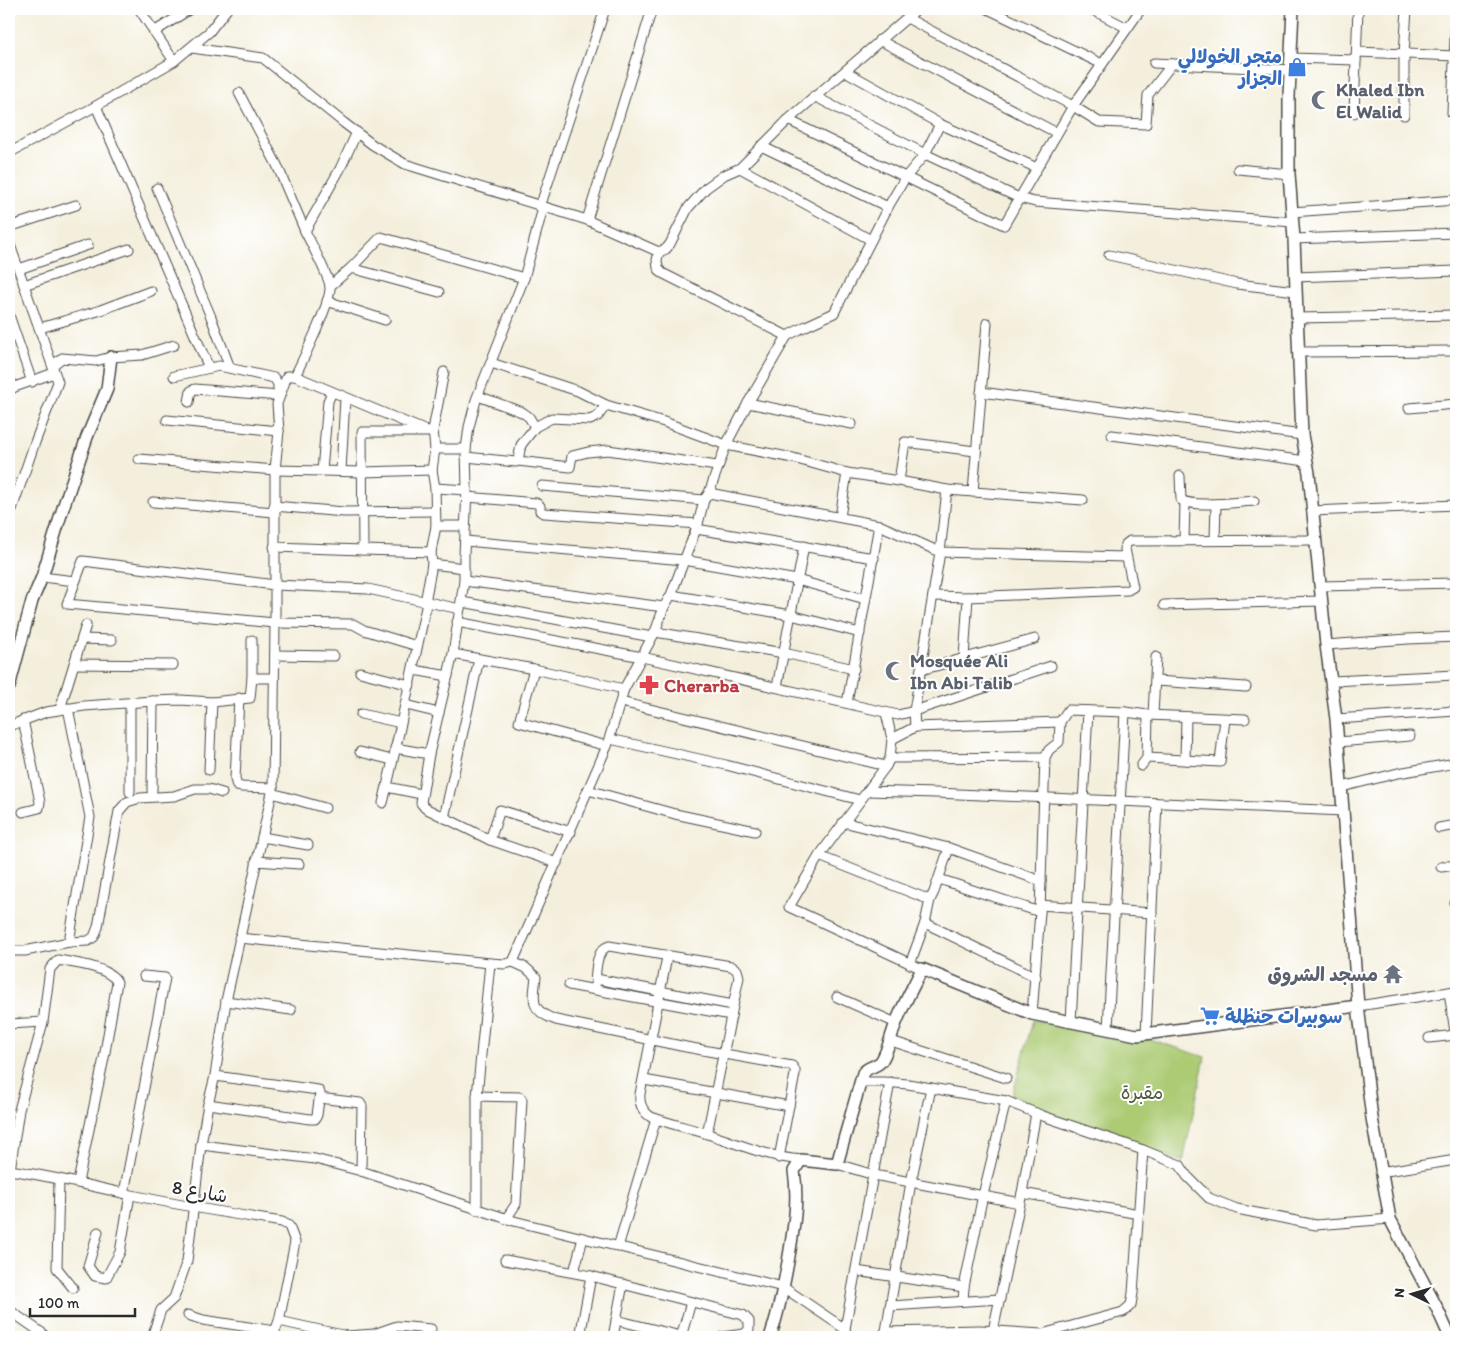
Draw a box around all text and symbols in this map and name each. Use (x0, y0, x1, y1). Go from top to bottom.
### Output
place label: متجر الخولالي الجزار (1178, 45, 1282, 90)
shop icon: متجر الخولالي الجزار (1286, 56, 1308, 78)
place label: Khaled Ibn El Walid (1336, 78, 1425, 123)
mosque icon: Khaled Ibn El Walid (1310, 89, 1332, 111)
place label: Mosquée Ali Ibn Abi Talib (910, 649, 1013, 694)
mosque icon: Mosquée Ali Ibn Abi Talib (884, 660, 906, 682)
pharmacy icon: Cherarba (638, 674, 660, 696)
place label: Cherarba (664, 674, 739, 697)
place label: مسجد الشروق (1268, 963, 1378, 987)
temple icon: مسجد الشروق (1382, 963, 1404, 985)
supermarket icon: سوبيرات حنظلة (1199, 1005, 1221, 1027)
place label: سوبيرات حنظلة (1225, 1005, 1342, 1029)
park label: مقبرة (1121, 1081, 1163, 1104)
street label: شارع 8 (170, 1175, 229, 1210)
north arrow (1388, 1268, 1438, 1318)
scale bar (30, 1286, 135, 1318)
text: N (1391, 1287, 1408, 1298)
text: 100 m (38, 1294, 80, 1312)

